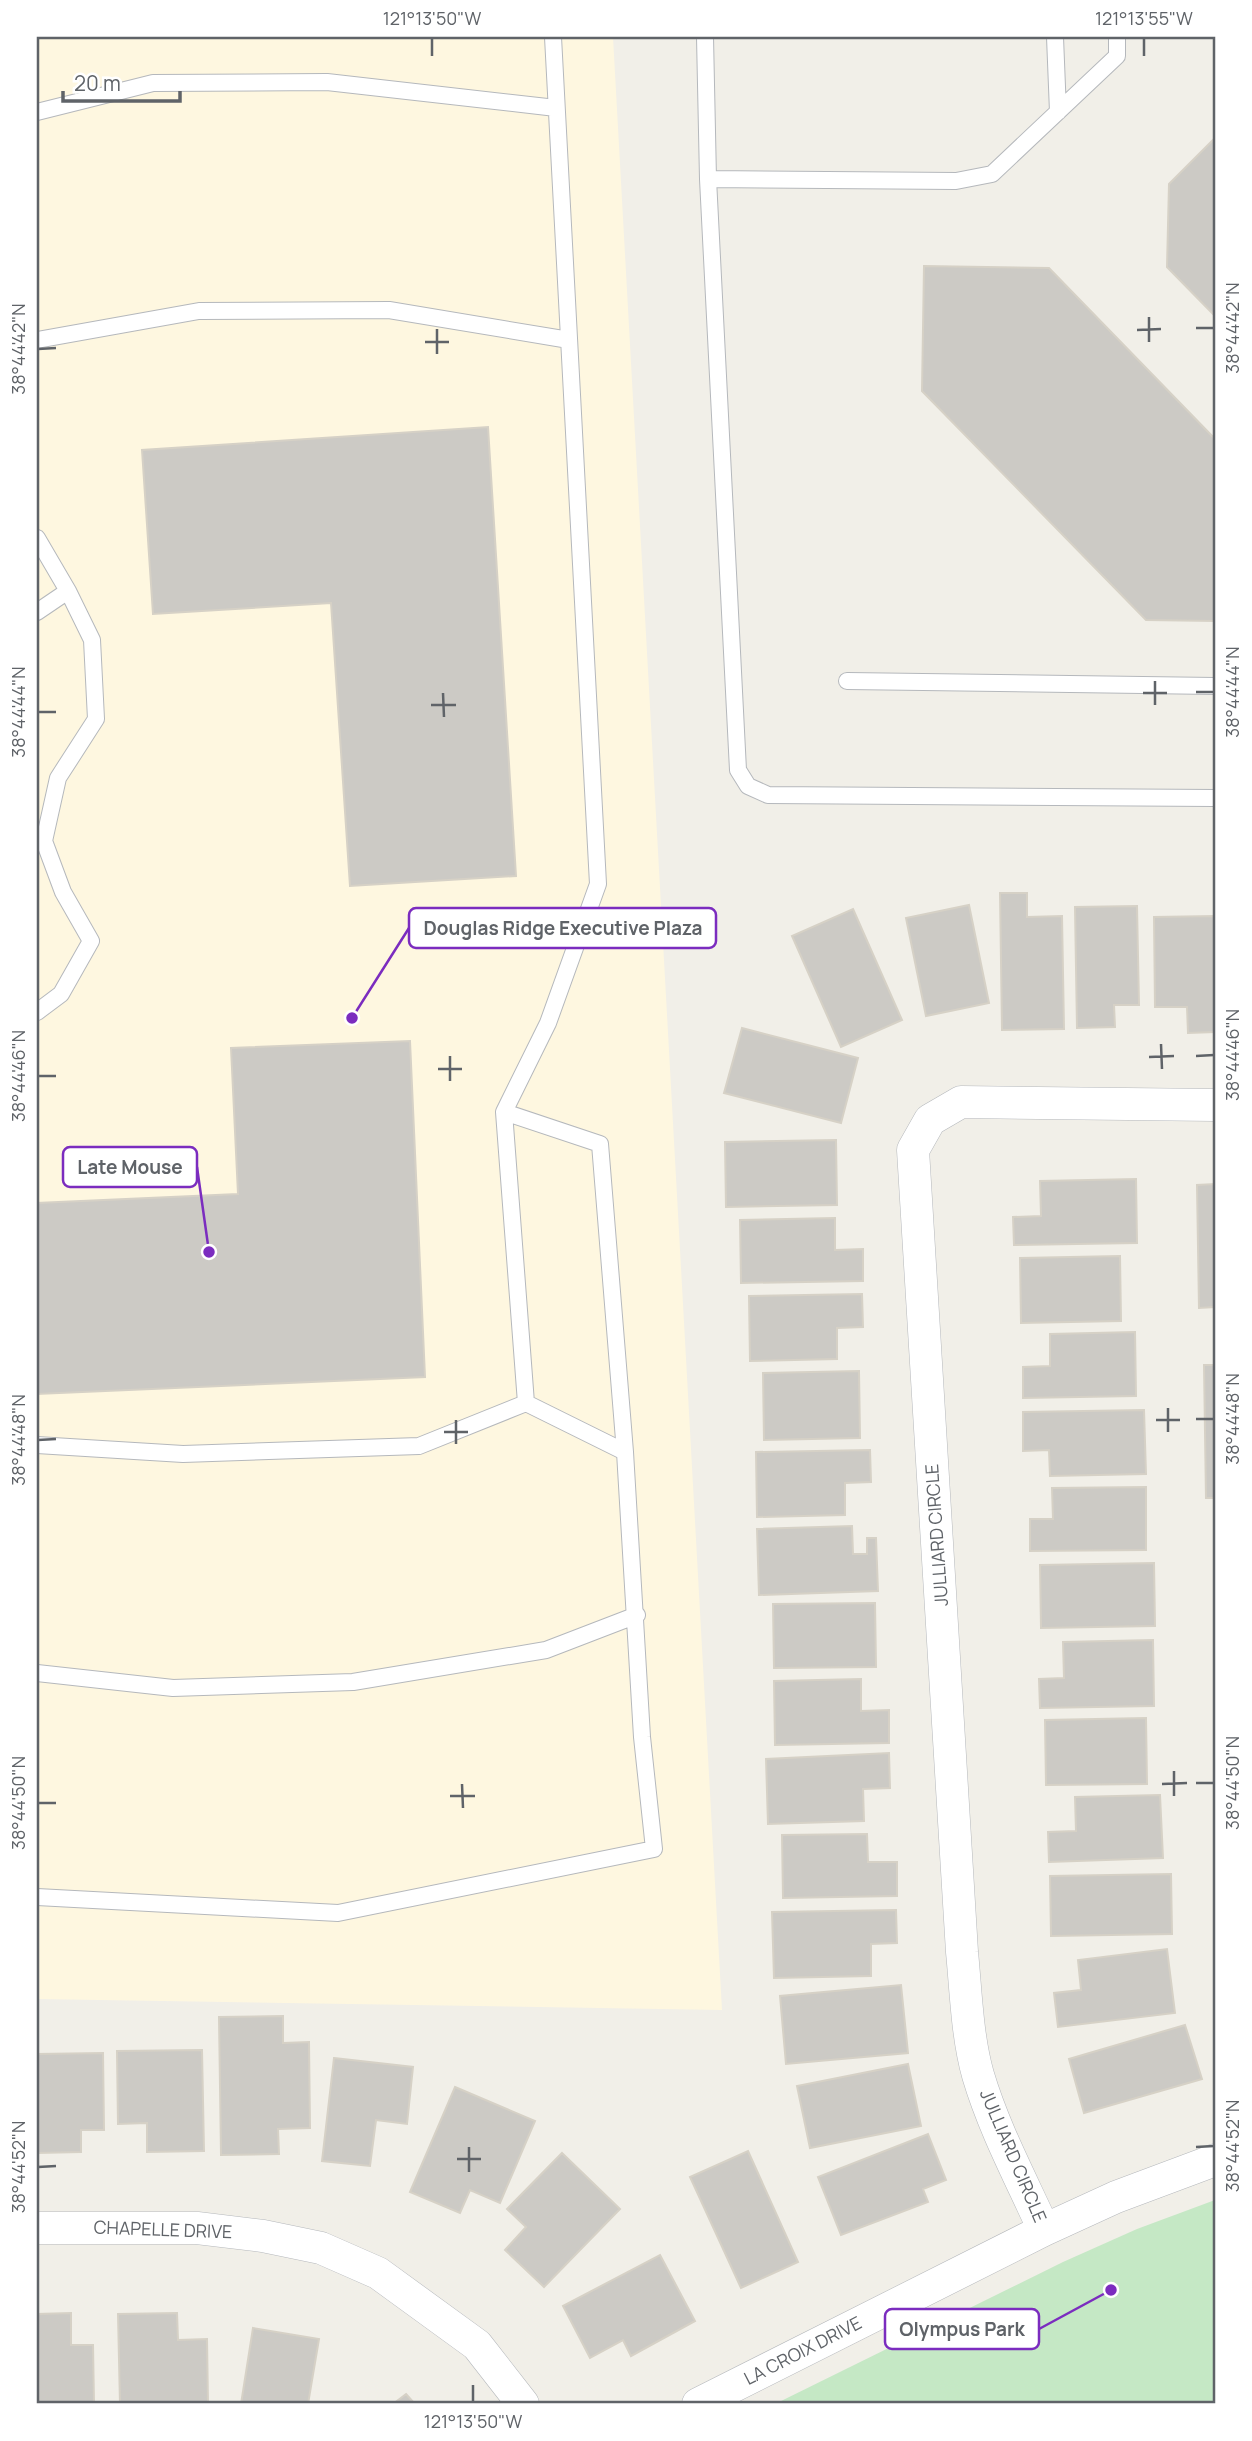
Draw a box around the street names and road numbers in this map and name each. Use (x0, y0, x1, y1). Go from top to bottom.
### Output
street label: JULLIARD CIRCLE (919, 1463, 953, 1607)
street label: JULLIARD CIRCLE (975, 2085, 1053, 2226)
street label: CHAPELLE DRIVE (93, 2215, 233, 2243)
street label: LA CROIX DRIVE (740, 2310, 865, 2390)

